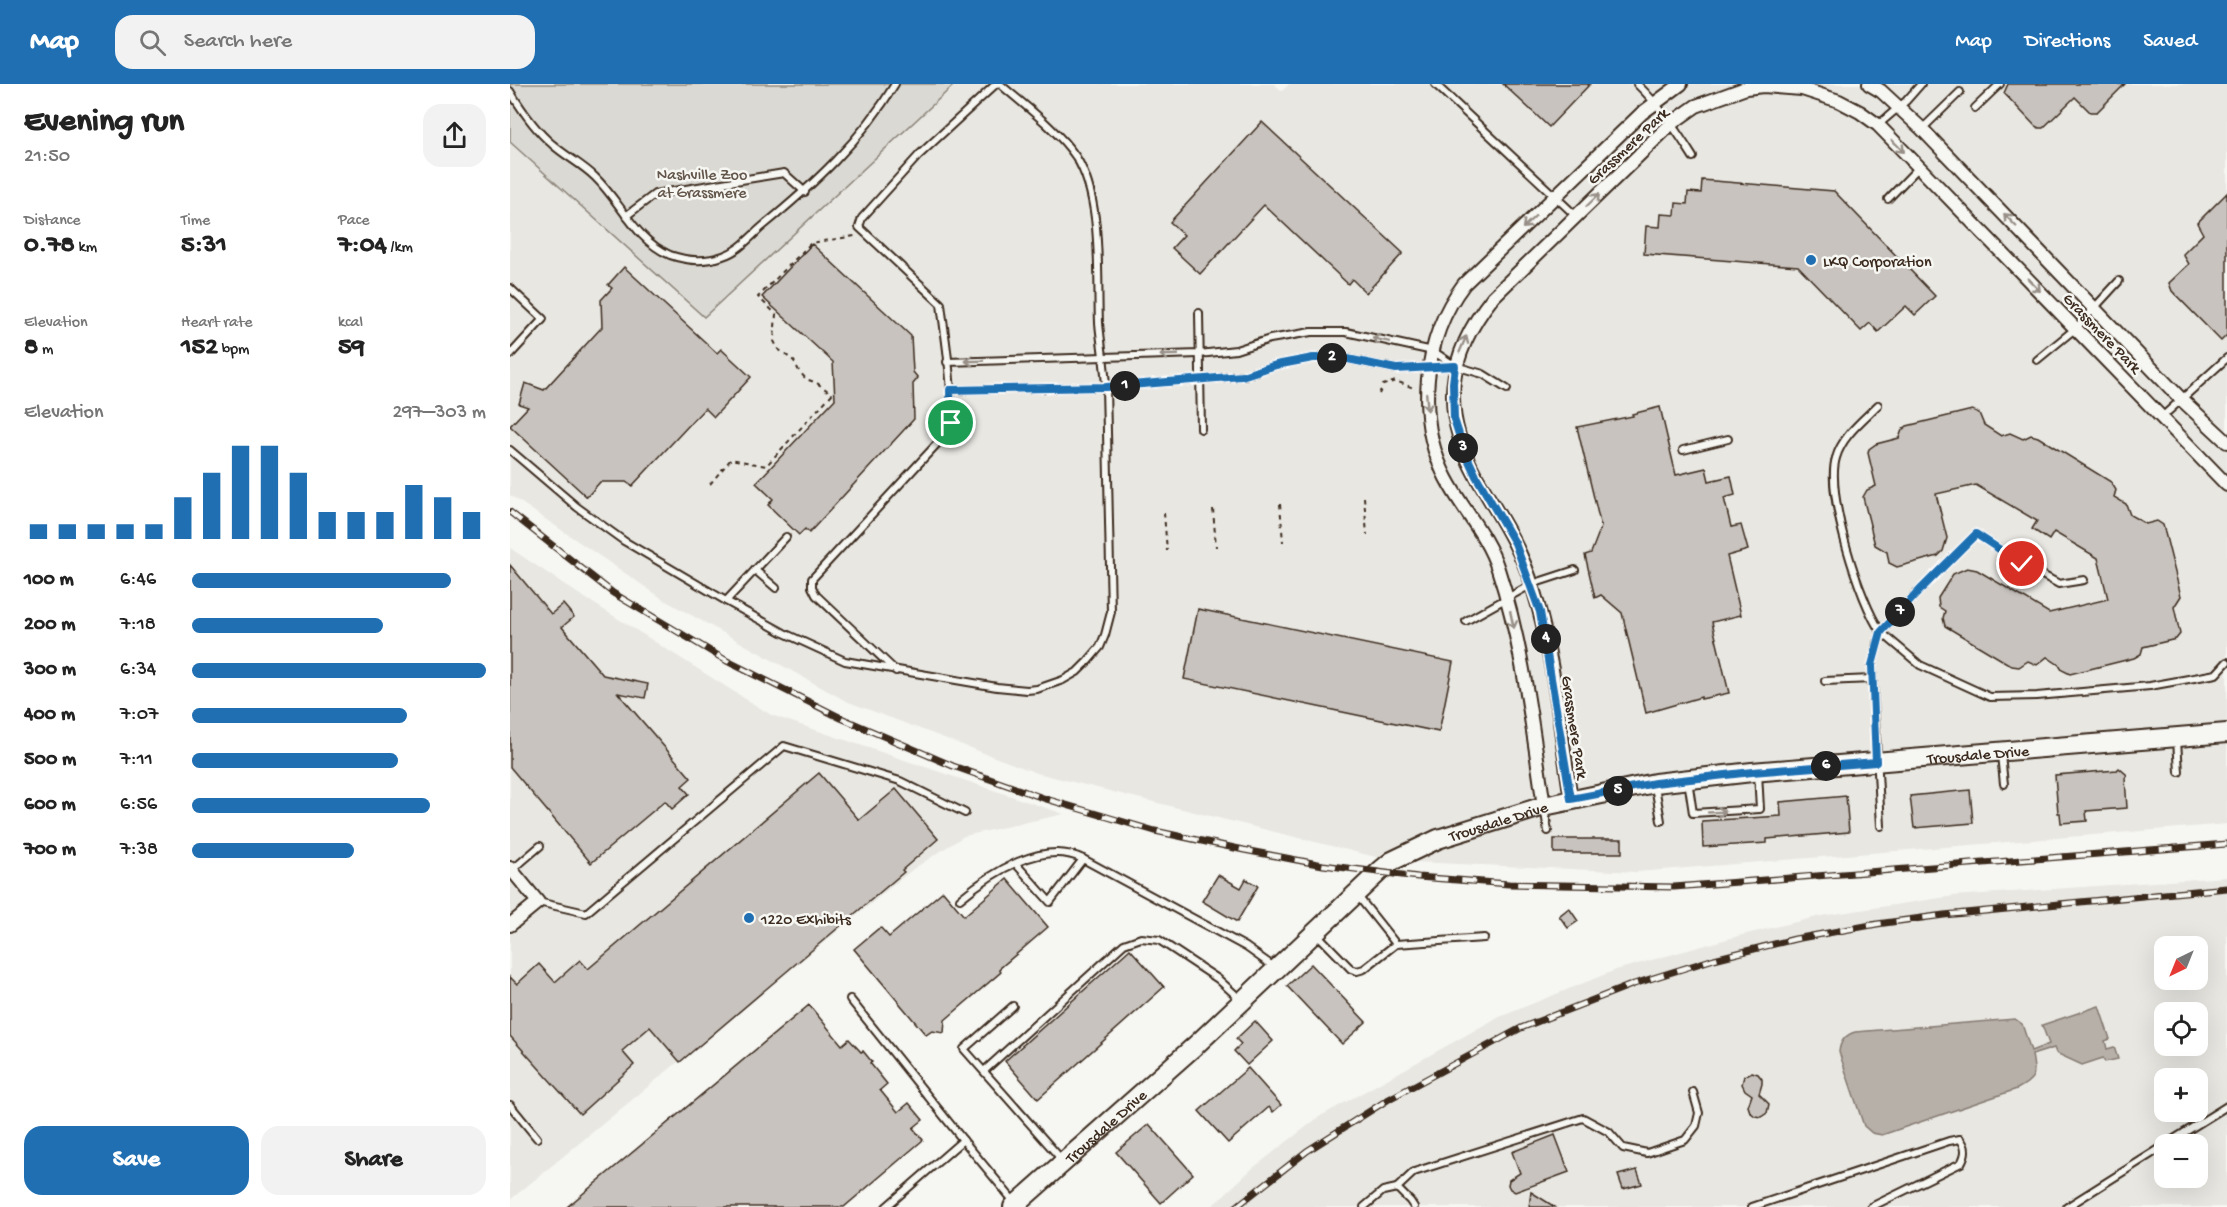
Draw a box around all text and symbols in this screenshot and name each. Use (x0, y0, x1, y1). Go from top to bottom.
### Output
search box (115, 15, 535, 69)
text: Map (30, 26, 79, 59)
icon: search (136, 26, 169, 59)
text: Search here (184, 29, 292, 55)
text: Map (1955, 30, 1992, 55)
text: Directions (2025, 30, 2110, 55)
text: Saved (2143, 30, 2197, 55)
text: Evening run (24, 104, 184, 142)
button: share (423, 104, 486, 167)
street label: Grassmere Park (1585, 104, 1675, 190)
one-way arrow (1891, 138, 1905, 153)
text: 21:50 (24, 146, 70, 169)
park label: Nashville Zoo at Grassmere (657, 167, 747, 204)
one-way arrow (1585, 193, 1600, 208)
text: Distance (24, 212, 81, 231)
text: Time (181, 212, 210, 231)
text: Pace (338, 212, 369, 231)
one-way arrow (2003, 213, 2017, 228)
one-way arrow (1521, 215, 1536, 229)
text: 0.78 (24, 231, 75, 262)
text: 5:31 (181, 231, 227, 262)
text: 7:04 (338, 231, 387, 262)
text: km (75, 239, 97, 258)
text: /km (387, 239, 413, 258)
marker: LKQ Corporation (1804, 253, 1818, 267)
place label: LKQ Corporation (1823, 254, 1932, 273)
one-way arrow (2027, 278, 2042, 293)
street label: Grassmere Park (2057, 290, 2145, 380)
text: Elevation (24, 314, 88, 333)
text: Heart rate (181, 314, 253, 333)
text: kcal (338, 314, 363, 333)
text: 8 (24, 333, 38, 364)
text: 152 (181, 333, 218, 364)
text: 59 (338, 333, 365, 364)
one-way arrow (1372, 334, 1392, 345)
one-way arrow (1458, 336, 1469, 354)
text: m (38, 341, 53, 360)
text: bpm (218, 341, 249, 360)
pin: 2 (1317, 343, 1347, 373)
text: 2 (1328, 348, 1336, 367)
one-way arrow (1160, 349, 1180, 361)
one-way arrow (965, 355, 985, 367)
pin: 1 (1110, 371, 1140, 401)
text: 1 (1122, 376, 1128, 395)
one-way arrow (1422, 392, 1433, 412)
pin (925, 397, 976, 448)
text: Elevation (24, 402, 104, 425)
text: 297–303 m (392, 402, 486, 425)
icon: arrive (934, 406, 967, 439)
pin: 3 (1448, 433, 1478, 463)
text: 3 (1459, 438, 1467, 457)
pin (1996, 538, 2047, 589)
icon: check (2005, 547, 2038, 580)
text: 100 m (24, 569, 74, 592)
text: 6:46 (120, 569, 156, 592)
pin: 7 (1885, 597, 1915, 627)
text: 7 (1896, 602, 1904, 621)
one-way arrow (1506, 611, 1518, 630)
text: 200 m (24, 614, 75, 637)
text: 7:18 (120, 614, 156, 637)
pin: 4 (1531, 624, 1561, 654)
text: 4 (1542, 629, 1550, 648)
text: 300 m (24, 659, 76, 682)
text: 6:34 (120, 659, 156, 682)
street label: Grassmere Park (1555, 675, 1590, 782)
text: 400 m (24, 704, 75, 727)
text: 7:07 (120, 704, 158, 727)
street label: Trousdale Drive (1926, 743, 2031, 771)
text: 500 m (24, 749, 76, 772)
text: 7:11 (120, 749, 153, 772)
pin: 6 (1811, 751, 1841, 781)
text: 6 (1822, 756, 1830, 775)
pin: 5 (1603, 776, 1633, 806)
text: 5 (1614, 781, 1622, 800)
text: 600 m (24, 794, 76, 817)
text: 6:56 (120, 794, 157, 817)
street label: Trousdale Drive (1446, 799, 1551, 848)
one-way arrow (1707, 806, 1727, 817)
text: 700 m (24, 839, 76, 862)
text: 7:38 (120, 839, 158, 862)
marker: 1220 Exhibits (742, 911, 756, 925)
place label: 1220 Exhibits (760, 912, 852, 931)
north arrow (2154, 936, 2208, 990)
map controls (2154, 936, 2208, 1188)
button: locate (2154, 1002, 2208, 1056)
button: + (2154, 1068, 2208, 1122)
street label: Trousdale Drive (1062, 1087, 1153, 1170)
button: Save (24, 1126, 249, 1195)
button: Share (261, 1126, 486, 1195)
button: − (2154, 1134, 2208, 1188)

